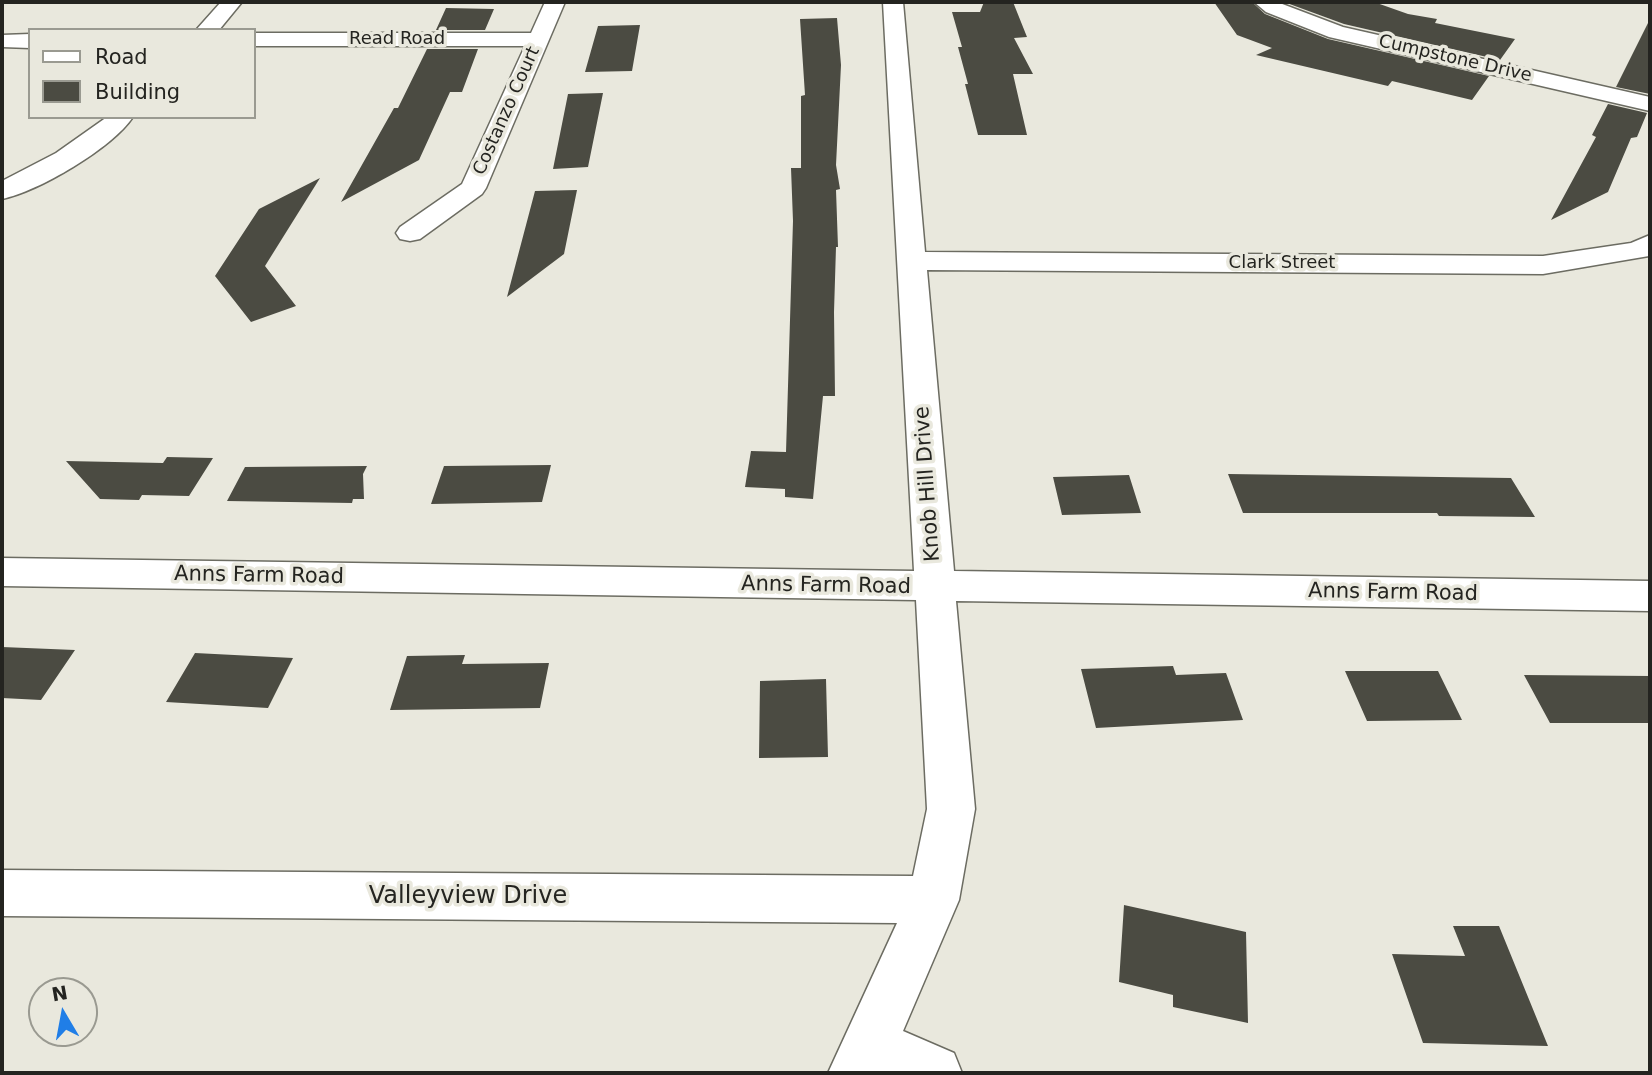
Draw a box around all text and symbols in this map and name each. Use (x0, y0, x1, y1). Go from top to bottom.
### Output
legend (28, 28, 256, 119)
street label: Read Road (349, 28, 445, 50)
street label: Cumpstone Drive (1376, 31, 1534, 87)
street label: Costanzo Court (469, 44, 545, 178)
text: Road (95, 45, 148, 69)
text: Building (95, 80, 180, 104)
street label: Clark Street (1229, 252, 1335, 274)
street label: Knob Hill Drive (910, 405, 946, 563)
street label: Anns Farm Road (174, 562, 344, 590)
street label: Anns Farm Road (741, 572, 911, 600)
street label: Anns Farm Road (1308, 579, 1478, 607)
street label: Valleyview Drive (369, 883, 567, 911)
north arrow (28, 977, 98, 1047)
text: N (50, 981, 69, 1006)

